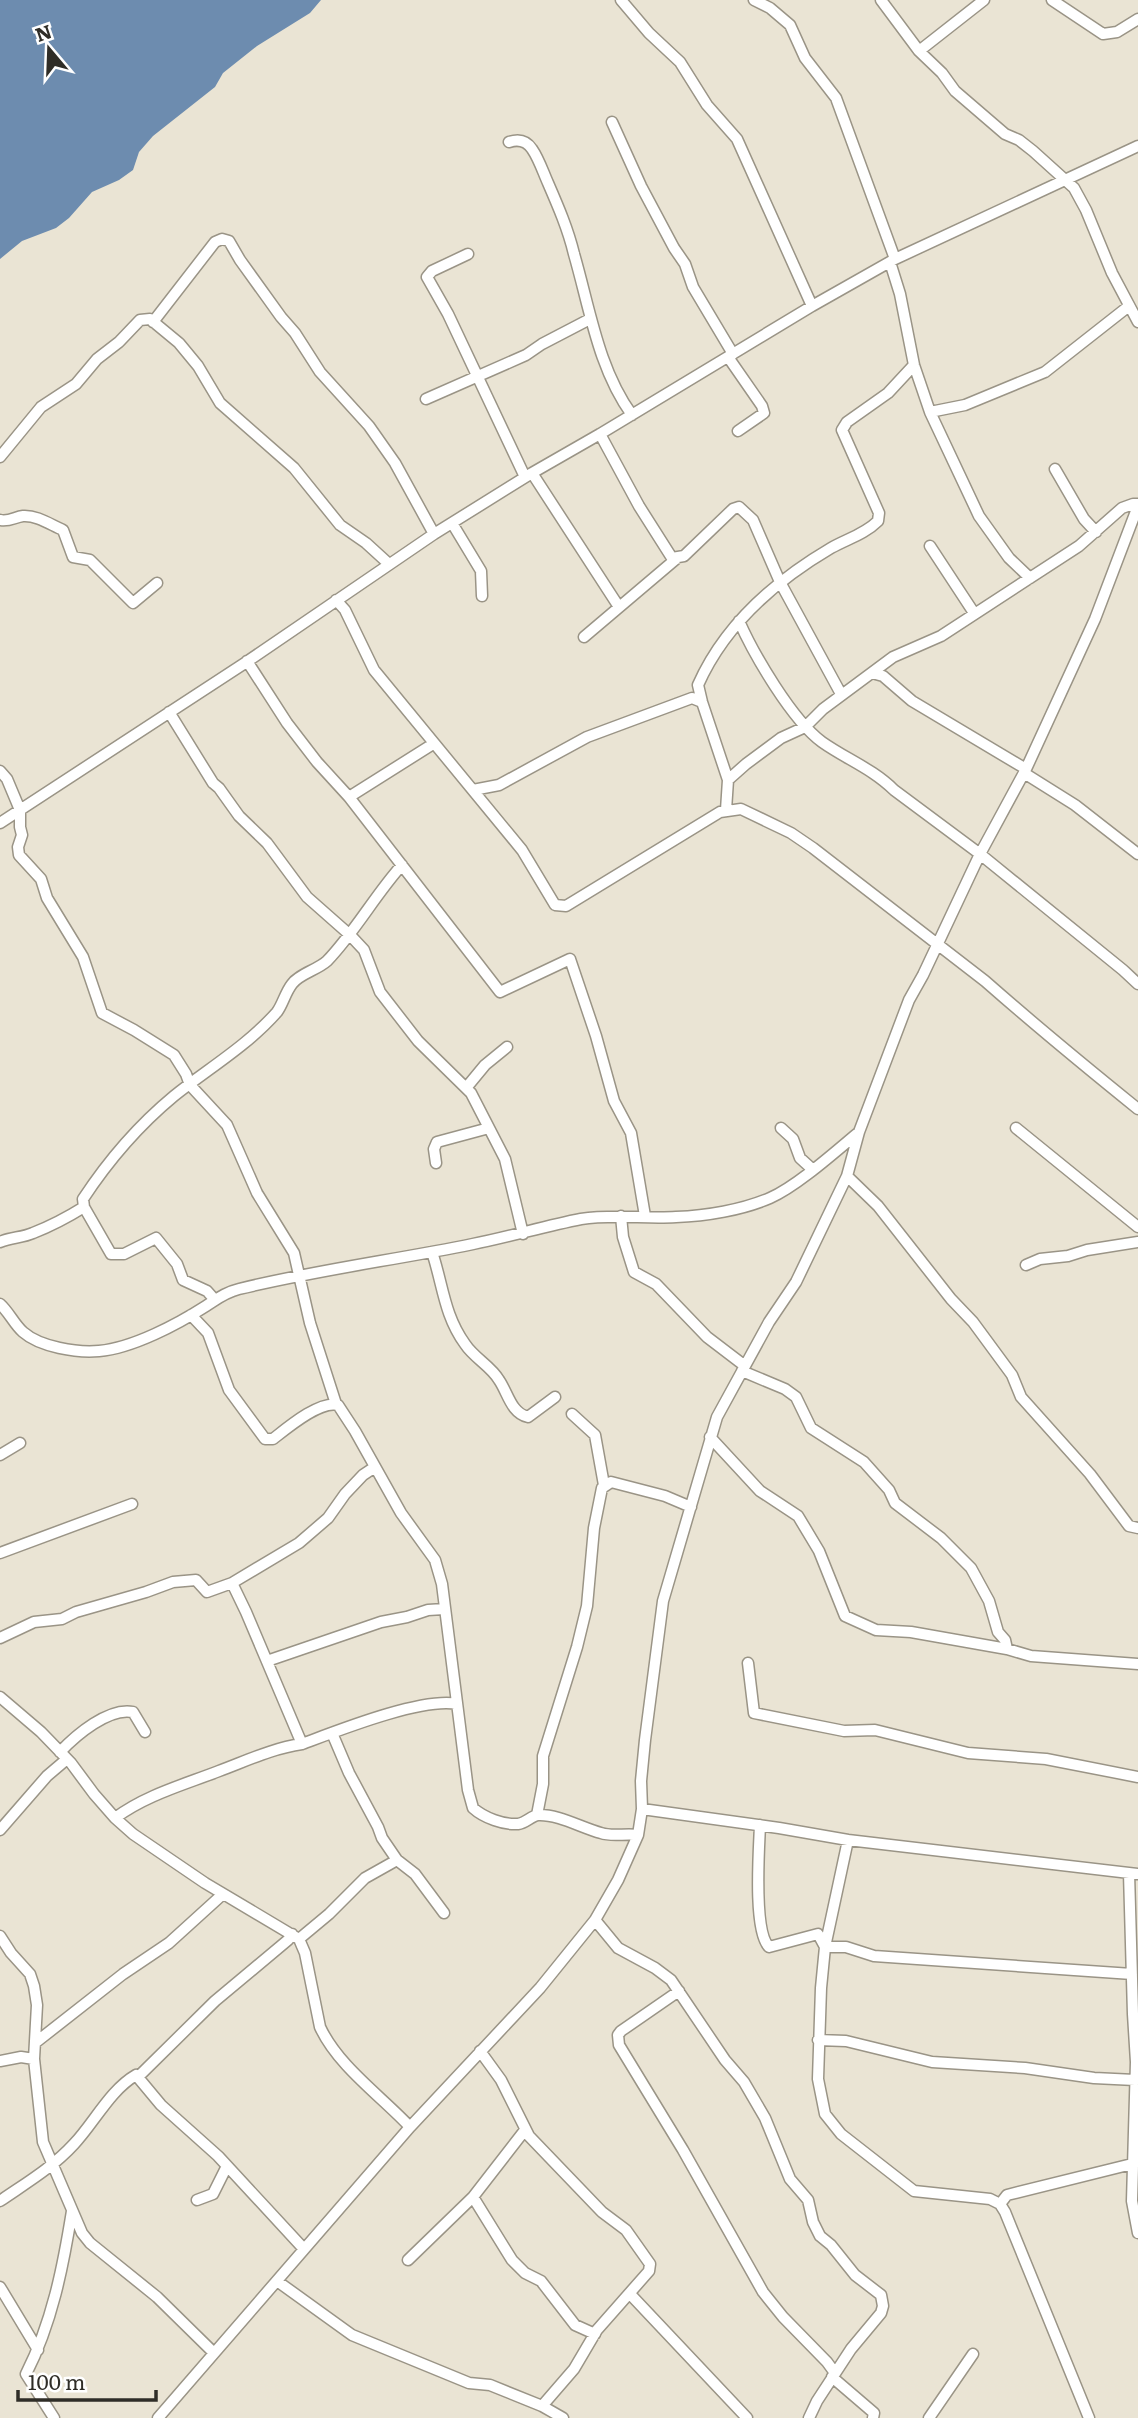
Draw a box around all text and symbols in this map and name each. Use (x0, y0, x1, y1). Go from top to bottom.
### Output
north arrow (14, 14, 84, 84)
text: N (31, 16, 55, 48)
scale bar (18, 2358, 156, 2402)
text: 100 m (28, 2365, 85, 2396)

